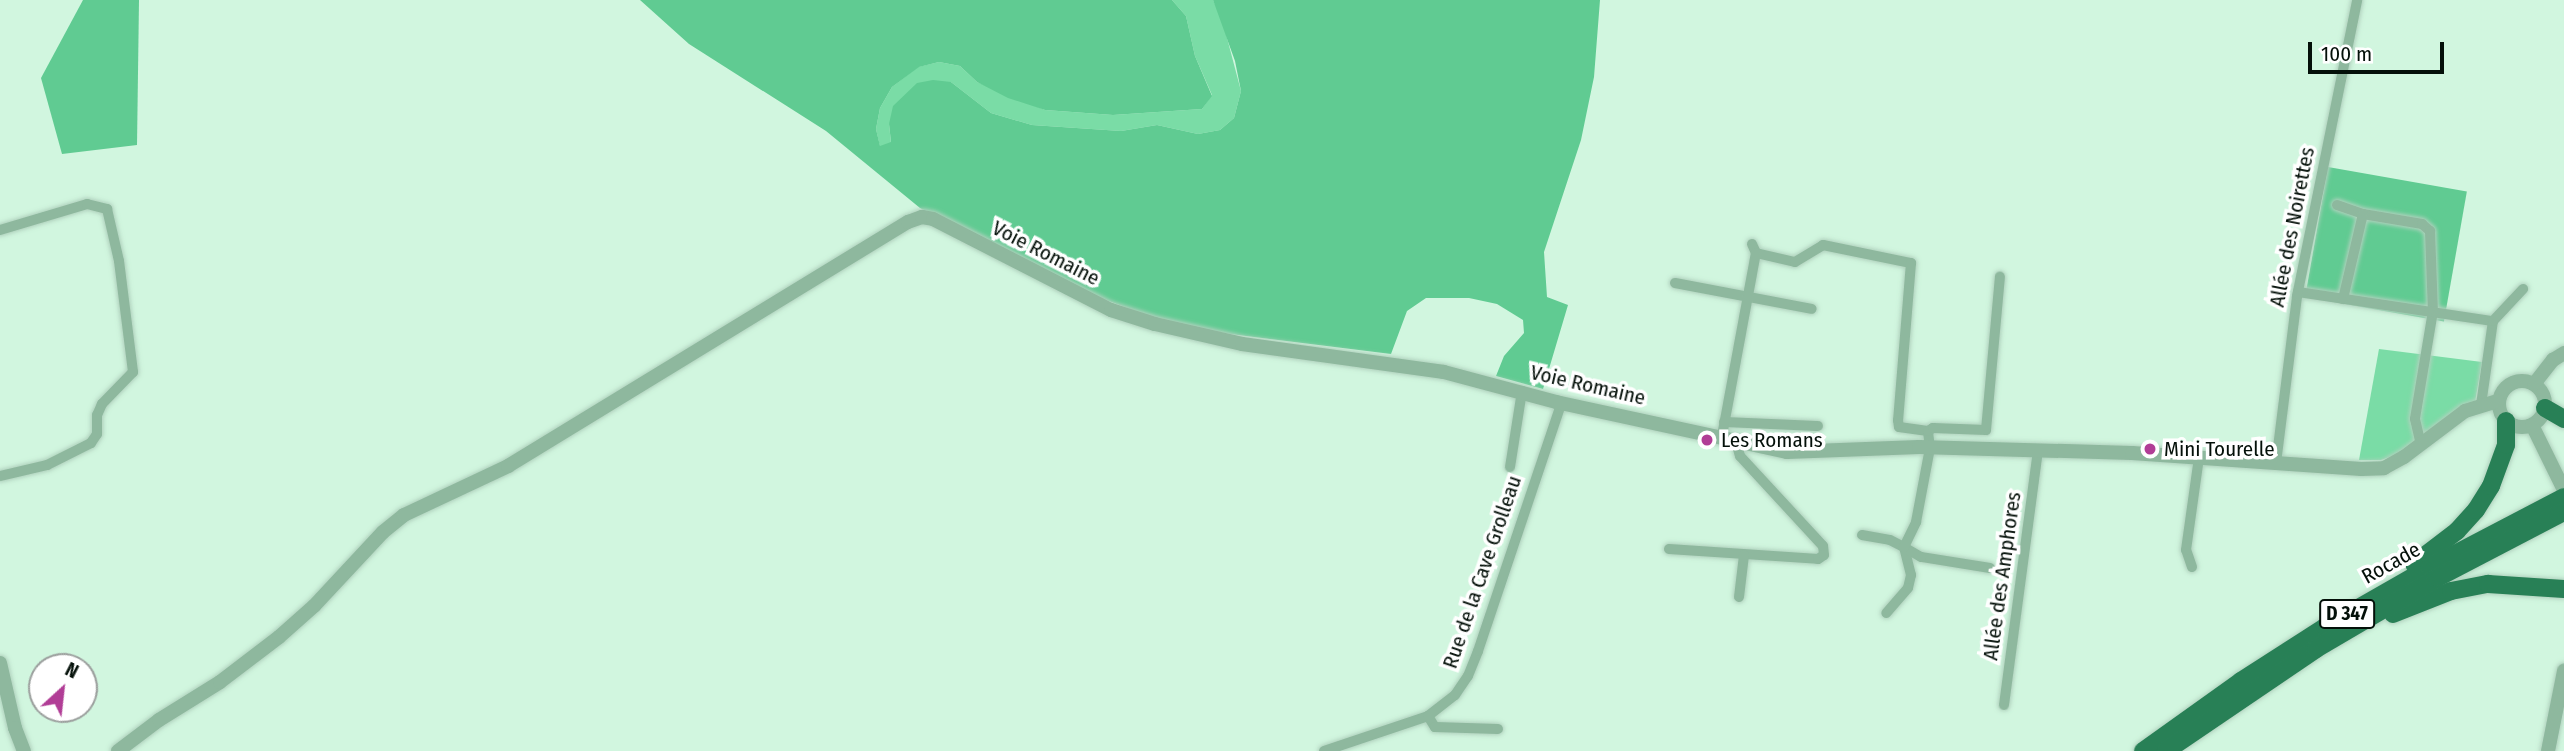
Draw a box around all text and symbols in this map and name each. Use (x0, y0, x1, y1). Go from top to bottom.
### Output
scale bar (2312, 28, 2448, 72)
text: 100 m (2321, 41, 2372, 67)
street label: Allée des Noirettes (2264, 145, 2320, 309)
street label: Voie Romaine (988, 215, 1104, 291)
street label: Voie Romaine (1528, 360, 1648, 410)
place label: Les Romans (1721, 427, 1823, 453)
marker: Les Romans (1699, 432, 1715, 448)
place label: Mini Tourelle (2164, 436, 2275, 462)
marker: Mini Tourelle (2142, 441, 2158, 457)
street label: Rue de la Cave Grolleau (1437, 472, 1527, 672)
street label: Allée des Amphores (1978, 490, 2026, 662)
street label: Rocade (2357, 537, 2425, 589)
road number: D 347 (2319, 598, 2375, 629)
north arrow (28, 653, 98, 723)
text: N (62, 658, 82, 683)

